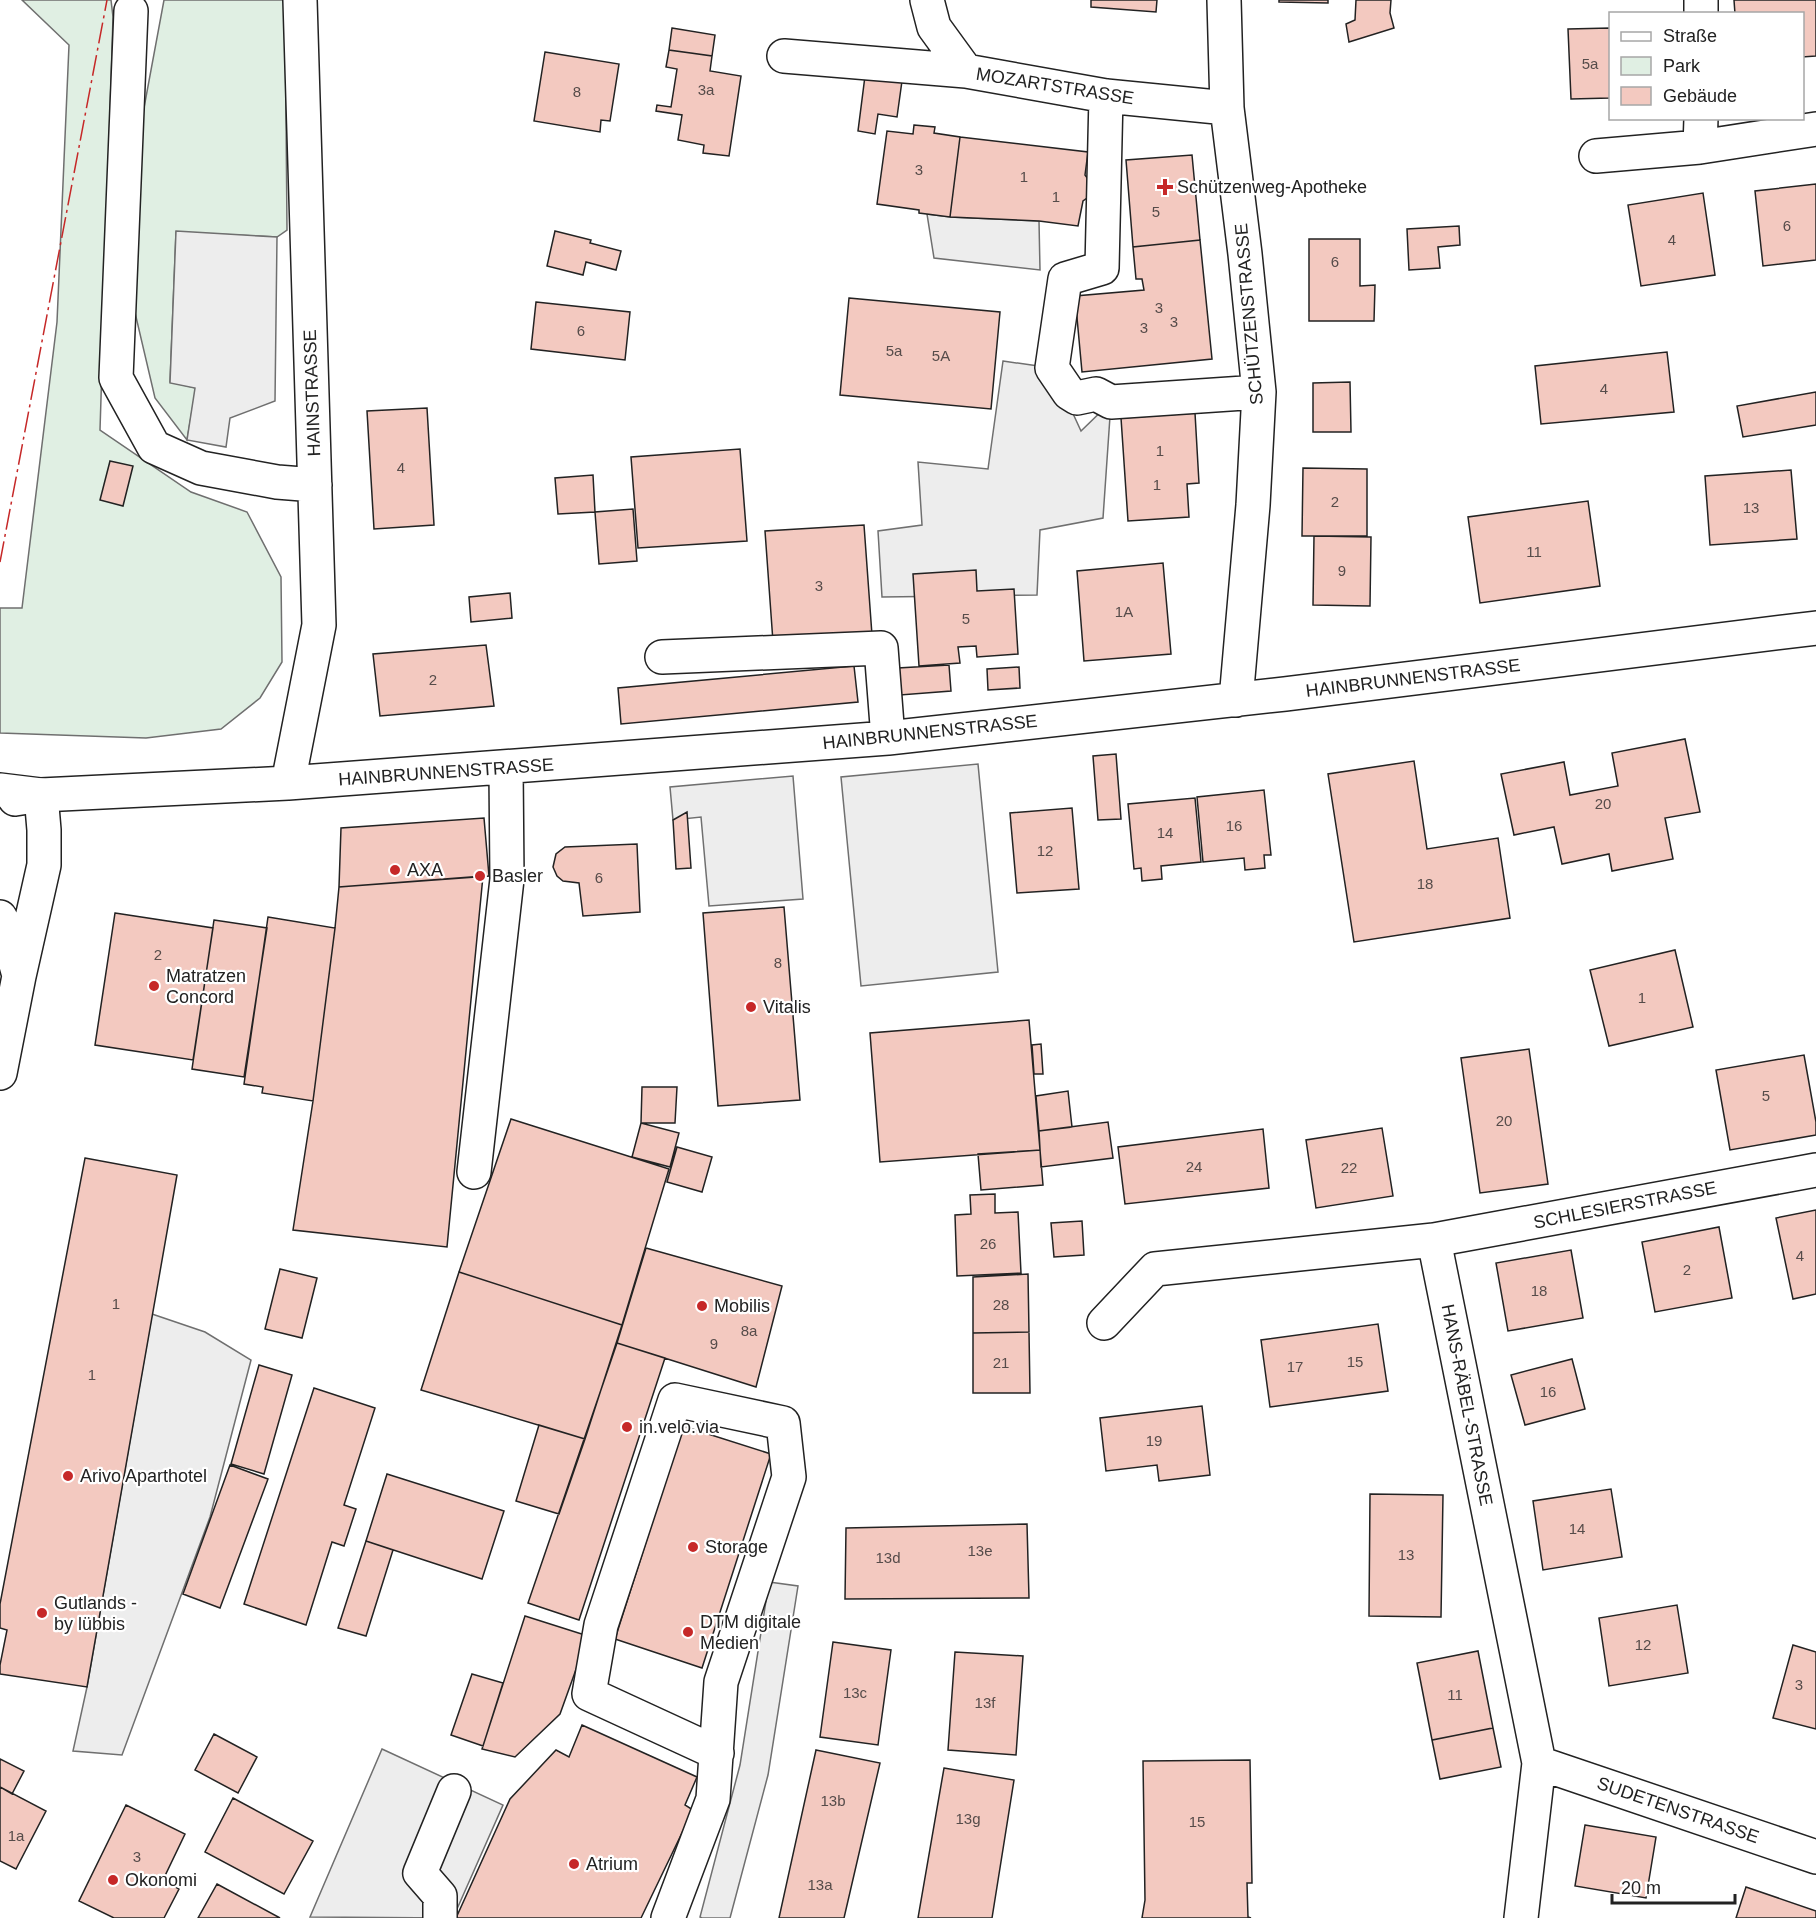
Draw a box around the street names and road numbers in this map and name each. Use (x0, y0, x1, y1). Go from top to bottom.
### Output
street label: MOZARTSTRASSE (975, 64, 1135, 108)
street label: SCHÜTZENSTRASSE (1231, 222, 1267, 406)
street label: HAINSTRASSE (300, 329, 324, 457)
street label: HAINBRUNNENSTRASSE (1305, 655, 1521, 701)
street label: HAINBRUNNENSTRASSE (822, 711, 1038, 753)
street label: HAINBRUNNENSTRASSE (338, 754, 554, 790)
street label: SCHLESIERSTRASSE (1532, 1177, 1718, 1233)
street label: HANS-RÄBEL-STRASSE (1438, 1302, 1496, 1508)
street label: SUDETENSTRASSE (1594, 1773, 1762, 1847)

